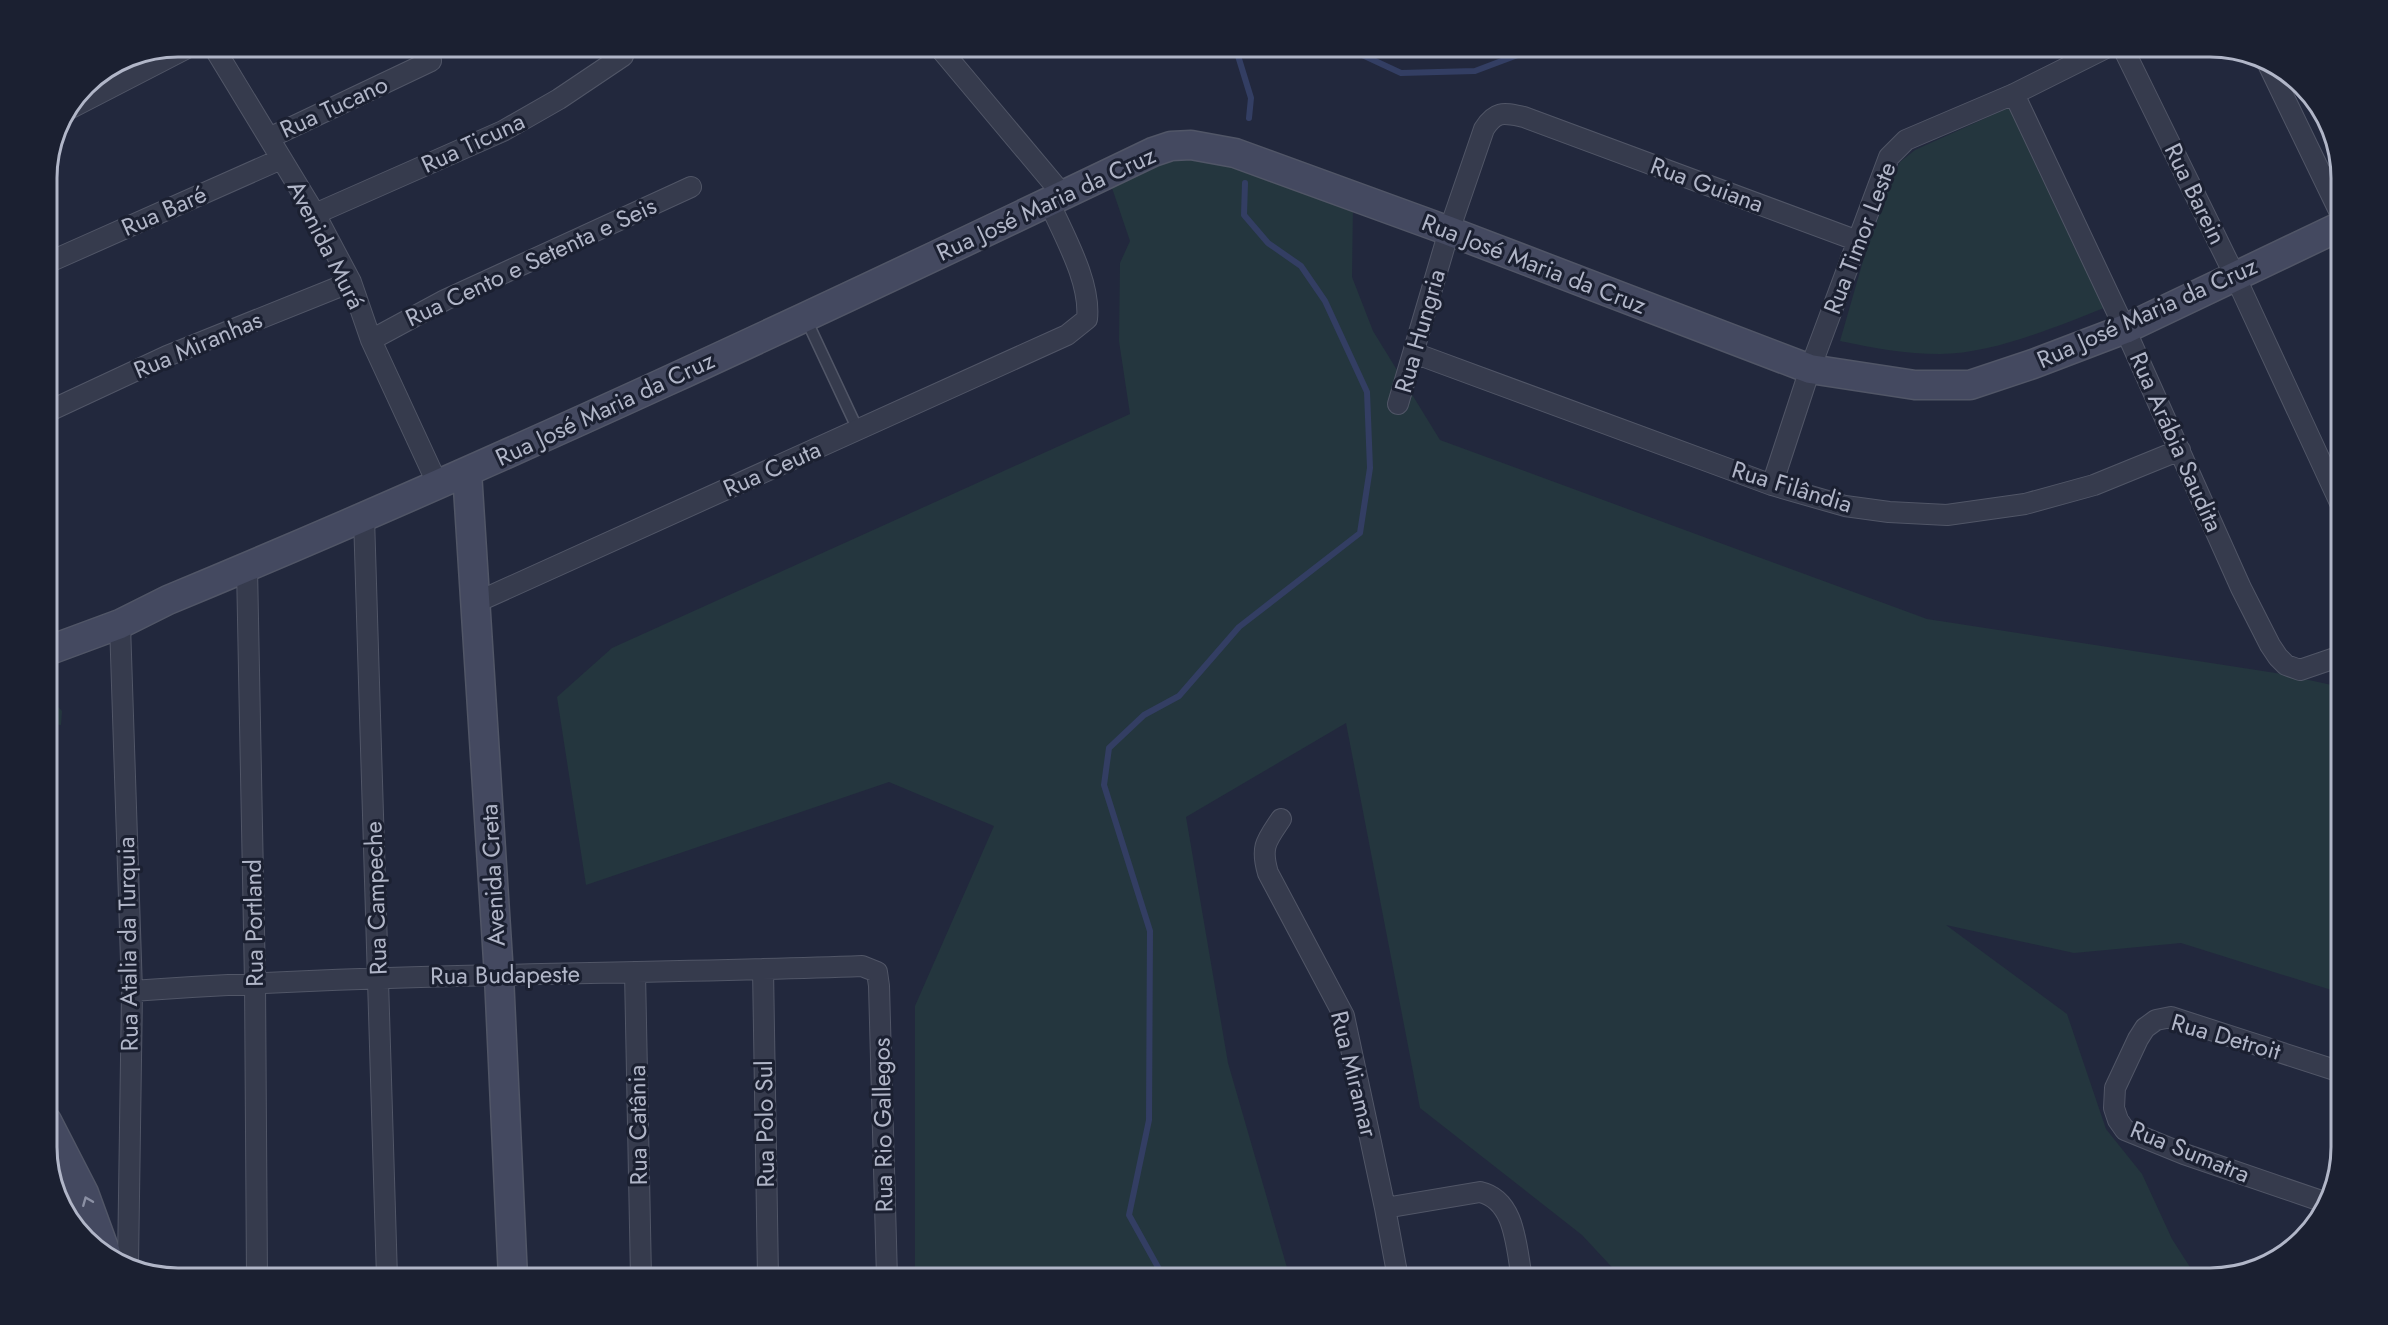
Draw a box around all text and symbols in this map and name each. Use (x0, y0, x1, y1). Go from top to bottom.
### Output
street label: Rua Tucano (274, 66, 393, 147)
street label: Rua Ticuna (415, 103, 530, 182)
street label: Rua José Maria da Cruz (931, 137, 1161, 270)
street label: Rua Barein (2156, 137, 2235, 250)
street label: Rua Guiana (1646, 148, 1769, 221)
street label: Rua Timor Leste (1814, 157, 1905, 319)
street label: Avenida Murá (279, 174, 374, 315)
street label: Rua Baré (116, 176, 212, 245)
street label: Rua Cento e Setenta e Seis (399, 188, 662, 335)
street label: Rua José Maria da Cruz (1417, 205, 1651, 322)
street label: Rua José Maria da Cruz (2031, 248, 2263, 377)
street label: Rua Hungria (1385, 265, 1454, 397)
street label: Rua Miranhas (128, 302, 268, 387)
street label: Rua José Maria da Cruz (490, 342, 720, 475)
street label: Rua Arábia Saudita (2121, 346, 2232, 537)
street label: Rua Ceuta (717, 432, 826, 506)
street label: Rua Filândia (1728, 452, 1857, 521)
street label: Avenida Creta (471, 803, 514, 947)
street label: Rua Campeche (355, 820, 396, 976)
street label: Rua Atalia da Turquia (108, 836, 147, 1052)
street label: Rua Portland (235, 859, 272, 987)
street label: Rua Budapeste (430, 956, 580, 993)
street label: Rua Detroit (2167, 1004, 2285, 1069)
street label: Rua Miramar (1322, 1007, 1387, 1141)
street label: Rua Rio Gallegos (863, 1037, 902, 1213)
street label: Rua Polo Sul (746, 1060, 783, 1188)
street label: Rua Catânia (619, 1064, 656, 1186)
street label: Rua Sumatra (2125, 1112, 2255, 1191)
one-way arrow (82, 1196, 94, 1207)

